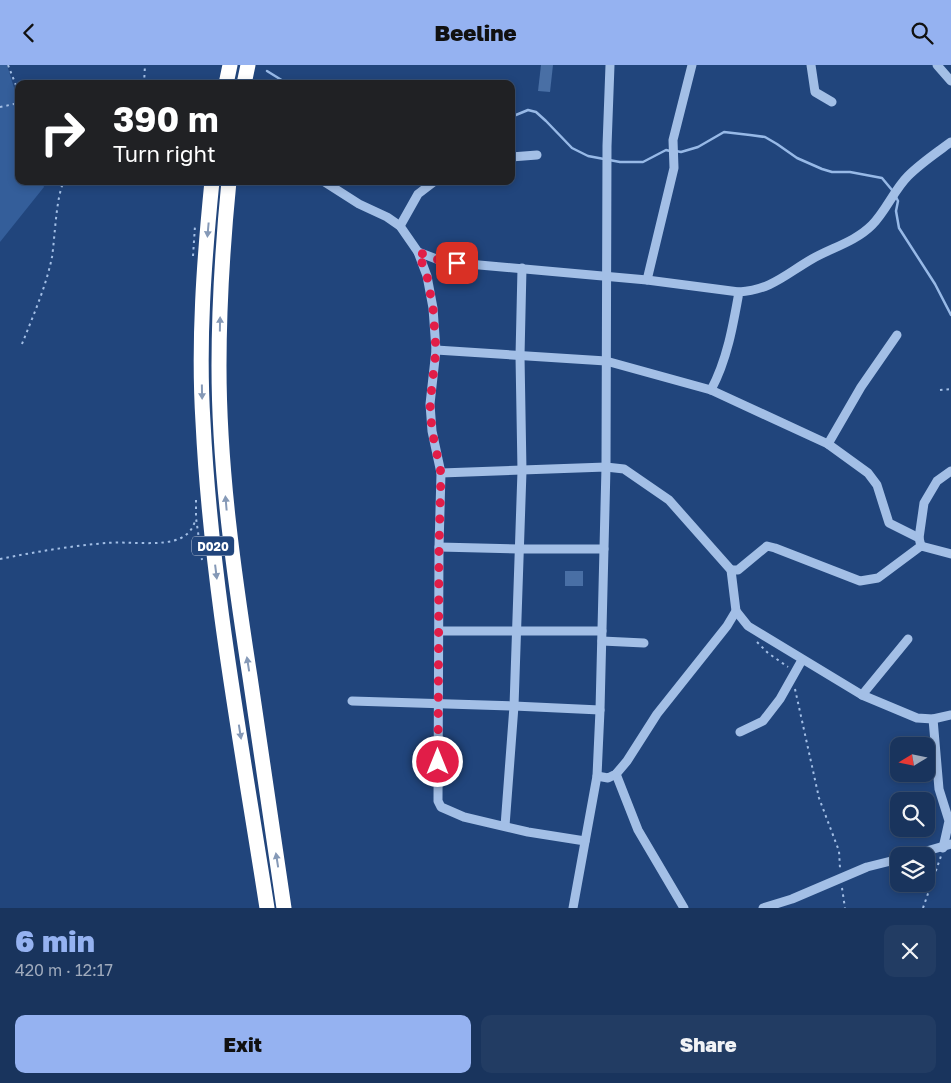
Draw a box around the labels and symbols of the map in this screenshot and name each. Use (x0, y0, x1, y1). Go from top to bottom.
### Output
one-way arrow (203, 222, 211, 238)
pin (436, 242, 478, 284)
one-way arrow (216, 315, 224, 331)
one-way arrow (198, 384, 206, 400)
one-way arrow (222, 495, 230, 511)
road number: D020 (192, 537, 234, 556)
one-way arrow (212, 564, 220, 580)
one-way arrow (243, 656, 251, 672)
one-way arrow (236, 725, 244, 741)
position arrow (411, 735, 463, 787)
north arrow (890, 737, 935, 783)
one-way arrow (273, 851, 281, 867)

